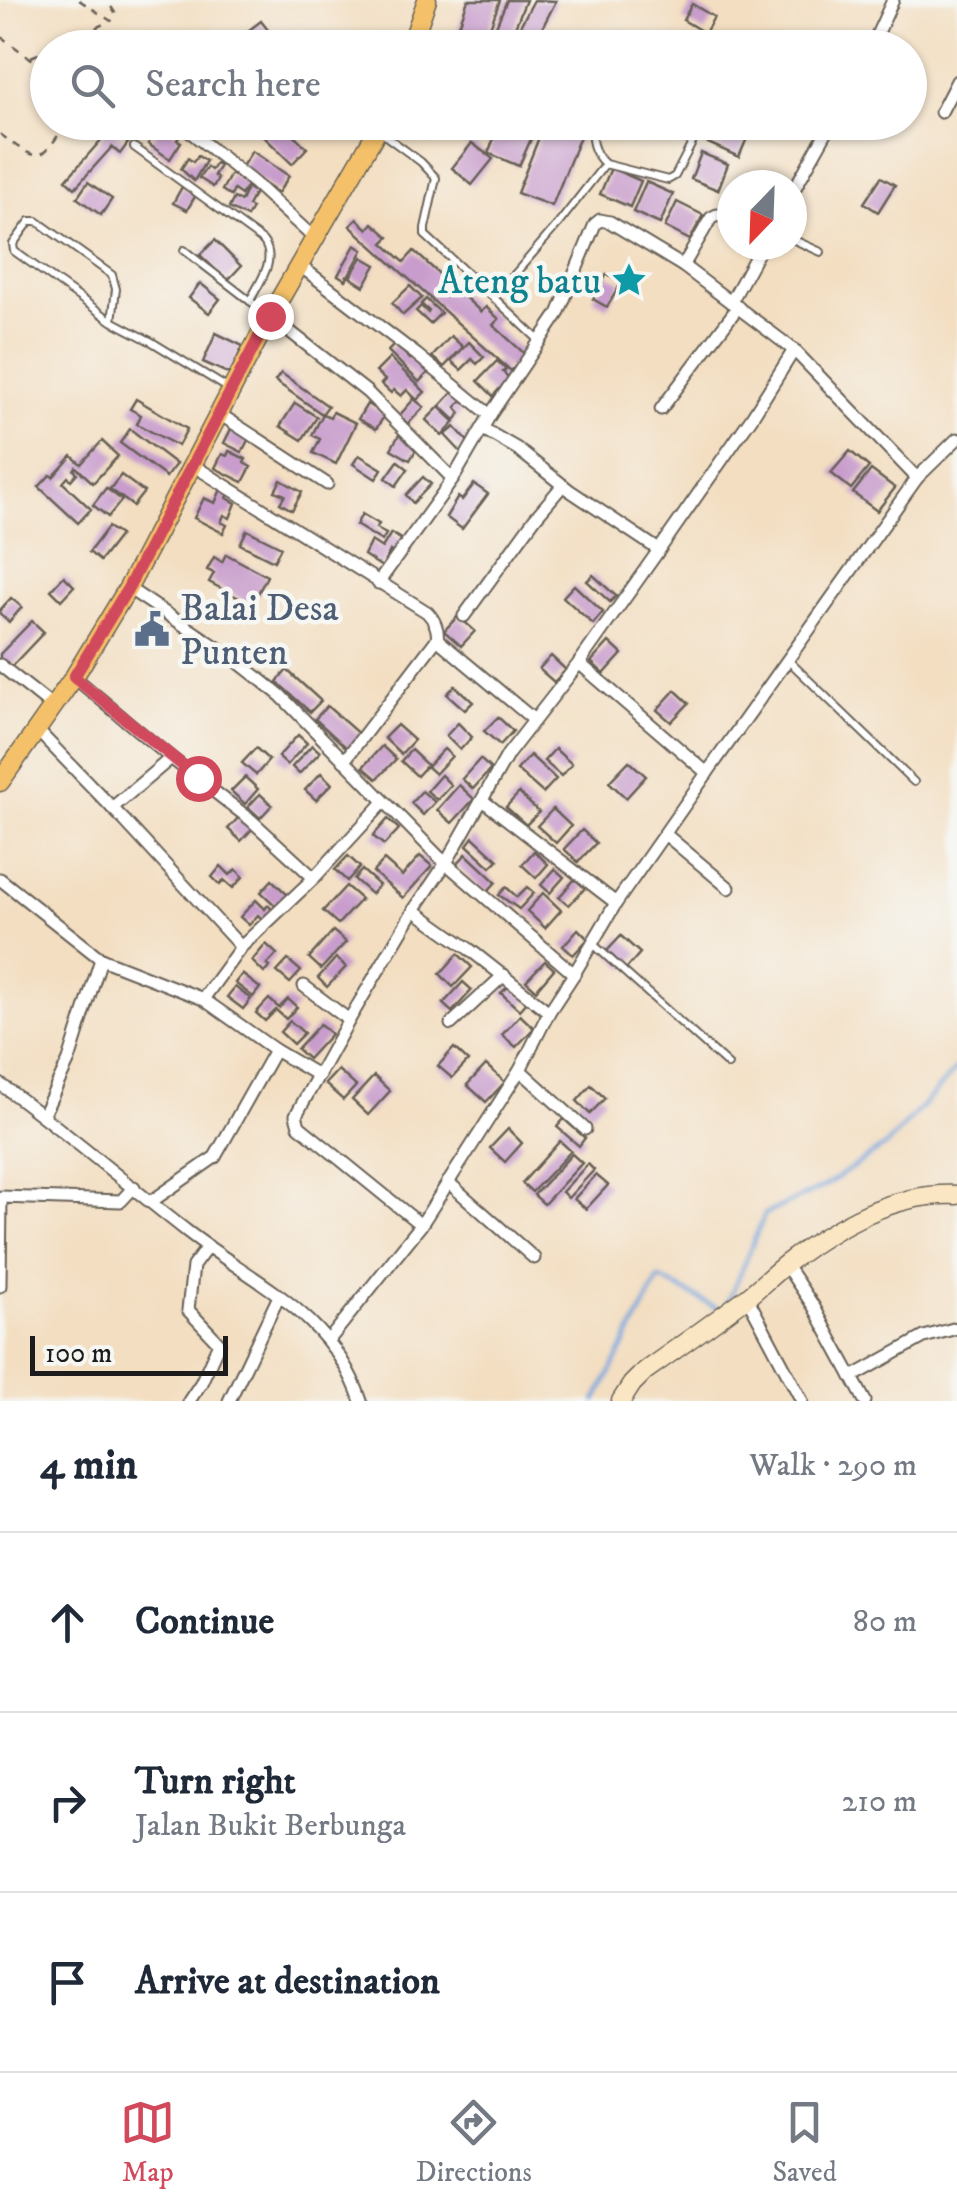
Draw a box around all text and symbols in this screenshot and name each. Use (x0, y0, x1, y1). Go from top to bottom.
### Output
search box (30, 30, 927, 140)
icon: search (65, 58, 120, 113)
text: Search here (145, 61, 321, 109)
north arrow (717, 170, 807, 260)
place label: Ateng batu (438, 258, 601, 306)
place icon: Ateng batu (610, 261, 648, 299)
route end (248, 294, 294, 340)
place label: Balai Desa Punten (180, 585, 339, 677)
public building icon: Balai Desa Punten (133, 610, 171, 648)
route start (176, 756, 222, 802)
scale bar (30, 1331, 228, 1376)
text: 100 m (45, 1336, 112, 1371)
text: 4 min (40, 1440, 138, 1492)
text: Walk · 290 m (749, 1446, 917, 1486)
icon: ahead (40, 1595, 95, 1650)
text: Continue (135, 1598, 274, 1646)
text: 80 m (853, 1602, 917, 1642)
text: Turn right (135, 1758, 296, 1806)
icon: right (40, 1775, 95, 1830)
text: 210 m (842, 1782, 917, 1822)
text: Jalan Bukit Berbunga (135, 1806, 406, 1846)
icon: arrive (40, 1955, 95, 2010)
text: Arrive at destination (135, 1958, 440, 2006)
tab: Map (120, 2095, 175, 2190)
tab: Directions (416, 2095, 532, 2190)
tab: Saved (772, 2095, 837, 2190)

